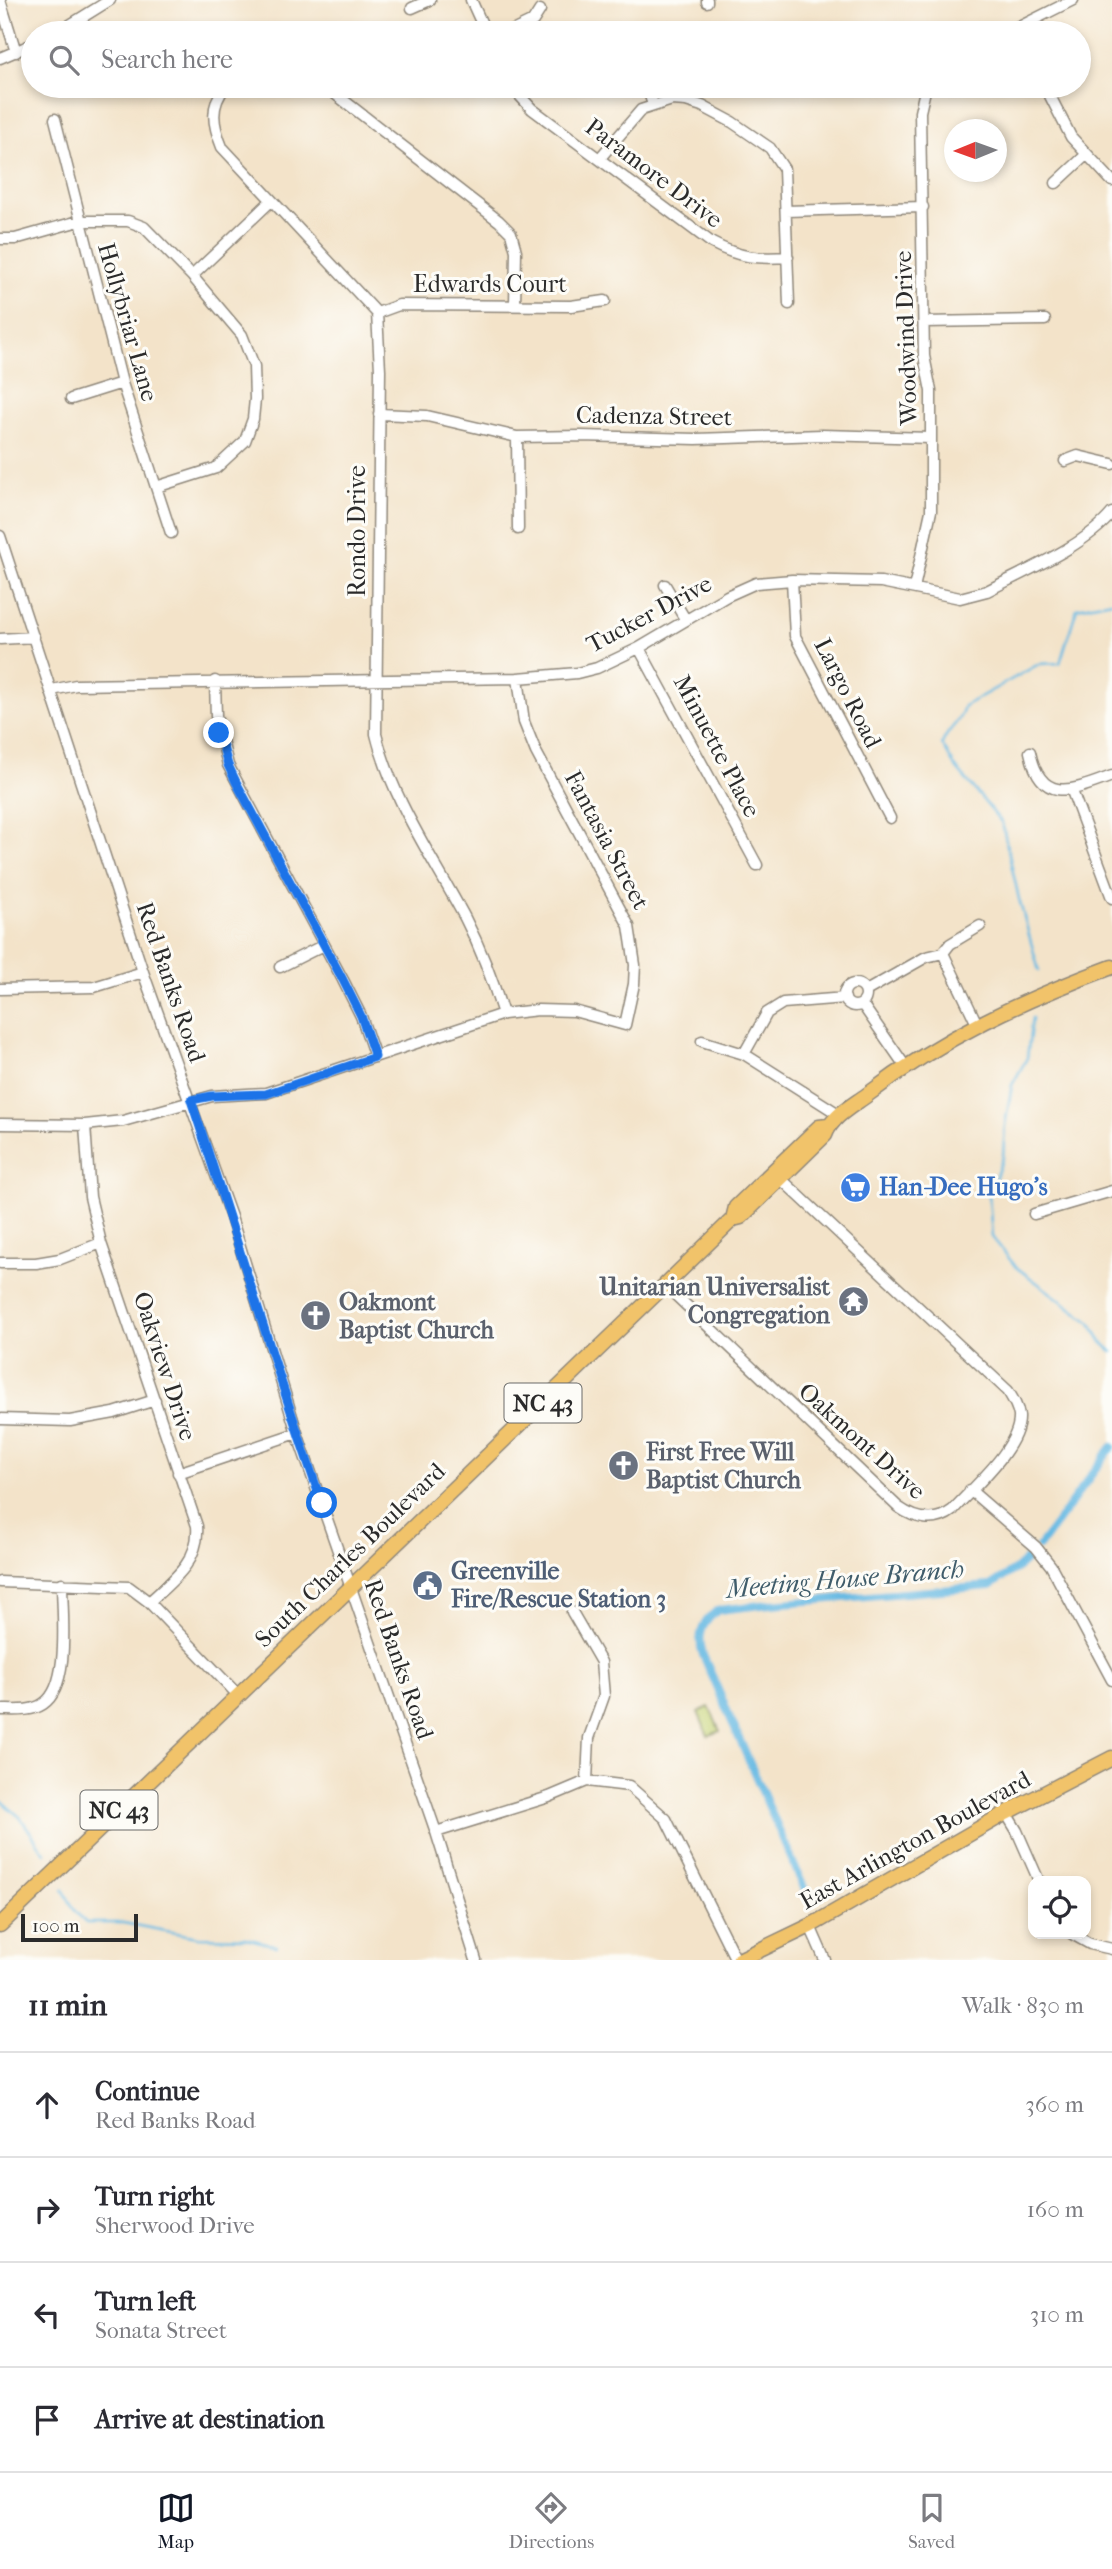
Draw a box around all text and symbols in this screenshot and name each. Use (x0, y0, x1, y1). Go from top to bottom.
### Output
search box (21, 21, 1091, 98)
icon: search (45, 41, 83, 79)
text: Search here (101, 44, 233, 75)
street label: Paramore Drive (580, 112, 728, 234)
north arrow (944, 119, 1007, 182)
street label: Hollybriar Lane (92, 239, 164, 405)
street label: Woodwind Drive (889, 250, 923, 427)
street label: Edwards Court (413, 270, 567, 298)
street label: Cadenza Street (576, 401, 733, 431)
street label: Rondo Drive (343, 465, 371, 597)
street label: Tucker Drive (582, 569, 716, 659)
street label: Largo Road (808, 634, 888, 753)
street label: Minuette Place (668, 670, 766, 822)
route end (203, 717, 234, 748)
street label: Fantasia Street (559, 766, 655, 914)
street label: Red Banks Road (130, 898, 212, 1067)
supermarket icon: Han-Dee Hugo's (839, 1170, 873, 1204)
place label: Han-Dee Hugo's (879, 1173, 1048, 1201)
place label: Unitarian Universalist Congregation (598, 1273, 831, 1329)
temple icon: Unitarian Universalist Congregation (836, 1284, 870, 1318)
street label: Oakview Drive (128, 1288, 202, 1444)
place label: Oakmont Baptist Church (339, 1288, 494, 1344)
church icon: Oakmont Baptist Church (299, 1299, 333, 1333)
street label: Oakmont Drive (793, 1377, 931, 1505)
road number: NC 43 (504, 1384, 582, 1422)
place label: First Free Will Baptist Church (645, 1438, 801, 1494)
church icon: First Free Will Baptist Church (606, 1449, 640, 1483)
street label: South Charles Boulevard (249, 1456, 451, 1653)
route start (306, 1487, 337, 1518)
water label: Meeting House Branch (723, 1553, 965, 1605)
place label: Greenville Fire/Rescue Station 3 (450, 1557, 666, 1613)
public building icon: Greenville Fire/Rescue Station 3 (411, 1568, 445, 1602)
street label: Red Banks Road (358, 1575, 440, 1744)
street label: East Arlington Boulevard (795, 1764, 1036, 1915)
road number: NC 43 (80, 1790, 158, 1829)
map controls (1028, 1876, 1091, 1939)
button: locate (1028, 1876, 1091, 1939)
scale bar (21, 1911, 138, 1943)
text: 100 m (32, 1915, 80, 1937)
text: 11 min (28, 1988, 107, 2023)
text: Walk · 830 m (962, 1992, 1084, 2019)
text: Continue (95, 2076, 200, 2107)
icon: ahead (28, 2086, 66, 2124)
text: 360 m (1025, 2091, 1084, 2118)
text: Red Banks Road (95, 2107, 256, 2134)
text: Turn right (95, 2181, 215, 2212)
icon: right (28, 2191, 66, 2229)
text: 160 m (1027, 2196, 1084, 2223)
text: Sherwood Drive (95, 2212, 255, 2239)
text: Turn left (95, 2286, 196, 2317)
icon: left (28, 2296, 66, 2334)
text: 310 m (1030, 2301, 1084, 2328)
text: Sonata Street (95, 2317, 227, 2344)
icon: arrive (28, 2401, 66, 2439)
text: Arrive at destination (95, 2404, 325, 2435)
tab: Map (157, 2489, 195, 2553)
tab: Directions (509, 2489, 594, 2553)
tab: Saved (908, 2489, 955, 2553)

